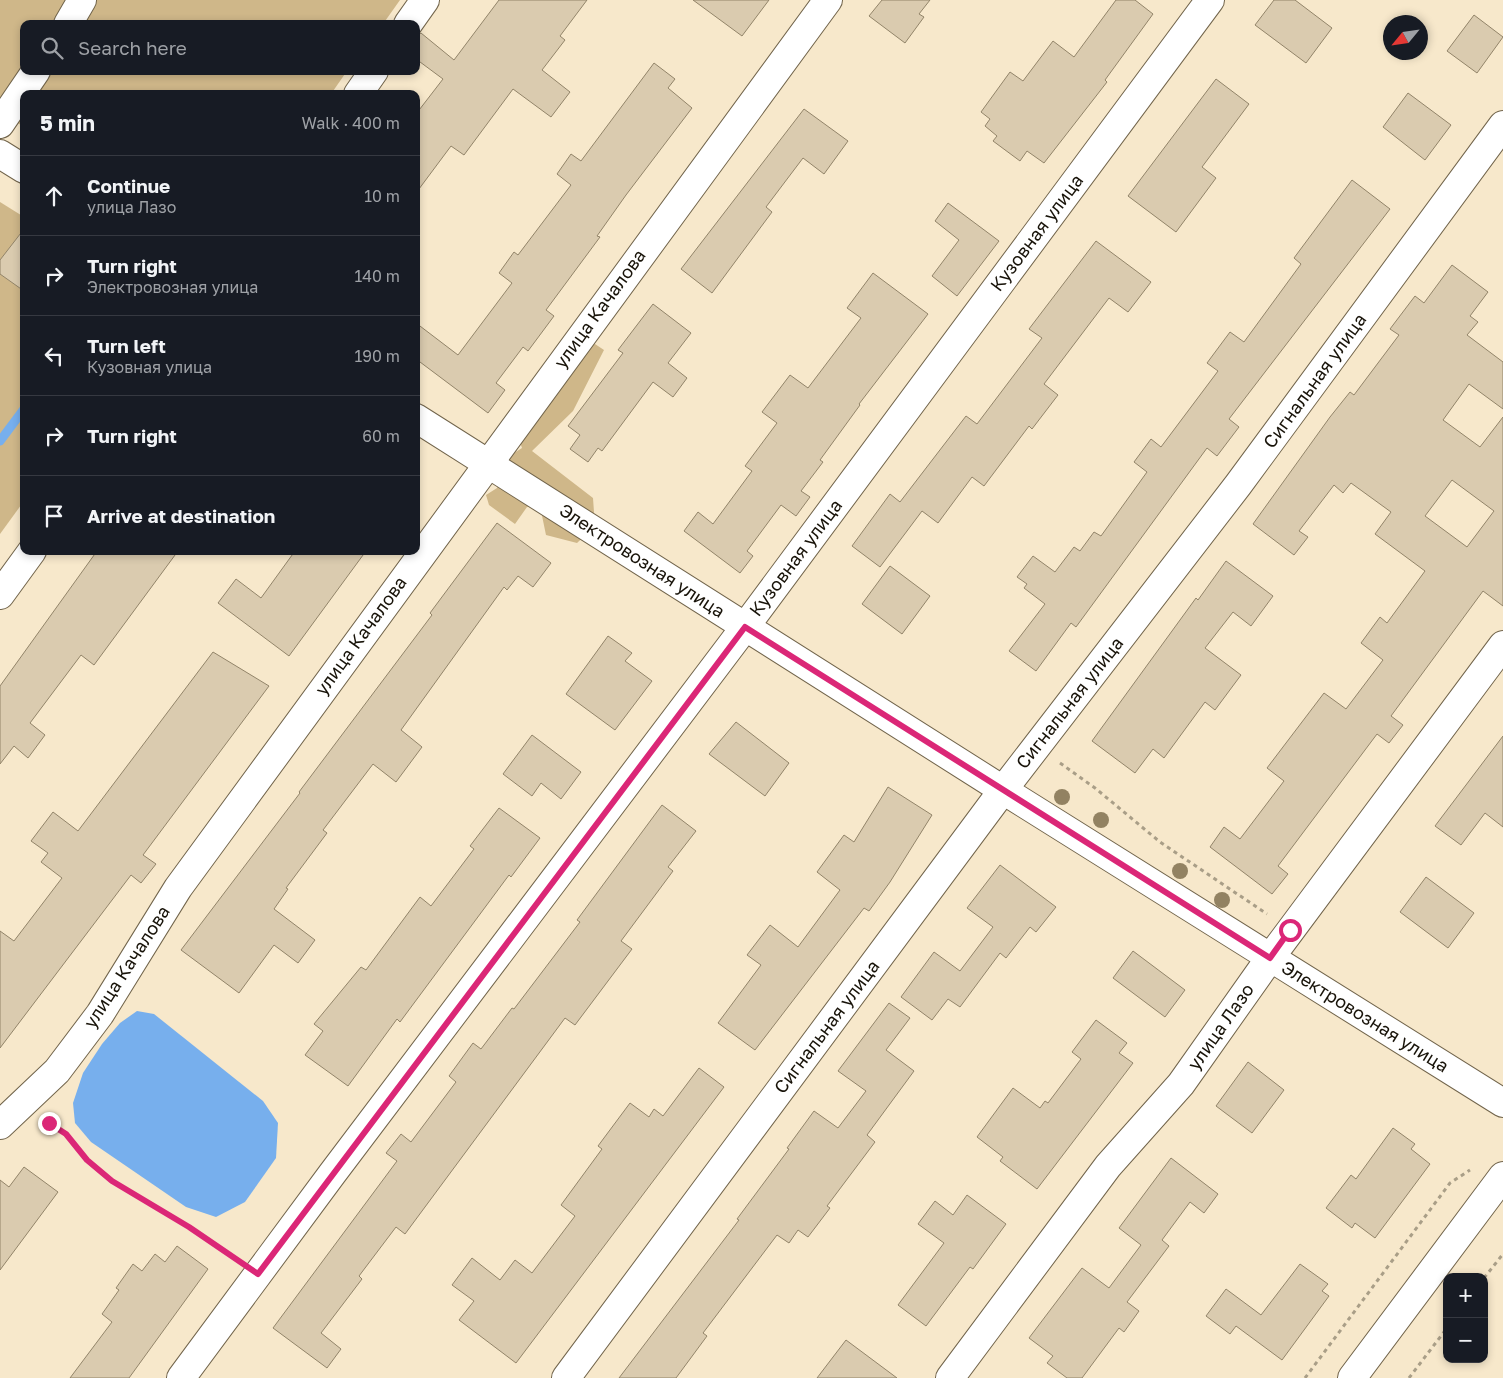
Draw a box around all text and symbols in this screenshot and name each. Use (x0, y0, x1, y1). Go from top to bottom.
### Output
north arrow (1383, 15, 1428, 60)
search box (20, 20, 420, 75)
icon: search (38, 34, 66, 62)
text: Search here (78, 36, 187, 59)
text: 5 min (40, 110, 95, 136)
text: Walk · 400 m (302, 113, 400, 133)
street label: Кузовная улица (985, 170, 1087, 295)
text: Continue (87, 174, 170, 197)
icon: ahead (40, 182, 68, 210)
text: 10 m (364, 186, 400, 206)
text: улица Лазо (87, 197, 176, 217)
street label: улица Качалова (549, 245, 650, 372)
text: Turn right (87, 254, 177, 277)
icon: right (40, 262, 68, 290)
text: 140 m (354, 266, 400, 286)
text: Электровозная улица (87, 277, 258, 297)
street label: Сигнальная улица (1258, 309, 1370, 452)
text: Turn left (87, 334, 166, 357)
icon: left (40, 342, 68, 370)
text: 190 m (354, 346, 400, 366)
text: Кузовная улица (87, 357, 212, 377)
icon: right (40, 422, 68, 450)
text: Turn right (87, 424, 177, 447)
text: 60 m (362, 426, 400, 446)
street label: Кузовная улица (744, 495, 846, 620)
street label: Электровозная улица (556, 498, 729, 622)
icon: arrive (40, 502, 68, 530)
text: Arrive at destination (87, 504, 275, 527)
street label: улица Качалова (310, 572, 411, 699)
street label: Сигнальная улица (1011, 632, 1128, 773)
street label: улица Качалова (78, 901, 174, 1032)
route start (1279, 919, 1302, 942)
street label: Сигнальная улица (769, 955, 884, 1097)
street label: Электровозная улица (1278, 956, 1453, 1077)
street label: улица Лазо (1182, 979, 1258, 1074)
route end (38, 1112, 61, 1135)
map controls (1443, 1273, 1488, 1363)
button: + (1443, 1273, 1488, 1318)
button: − (1443, 1318, 1488, 1363)

